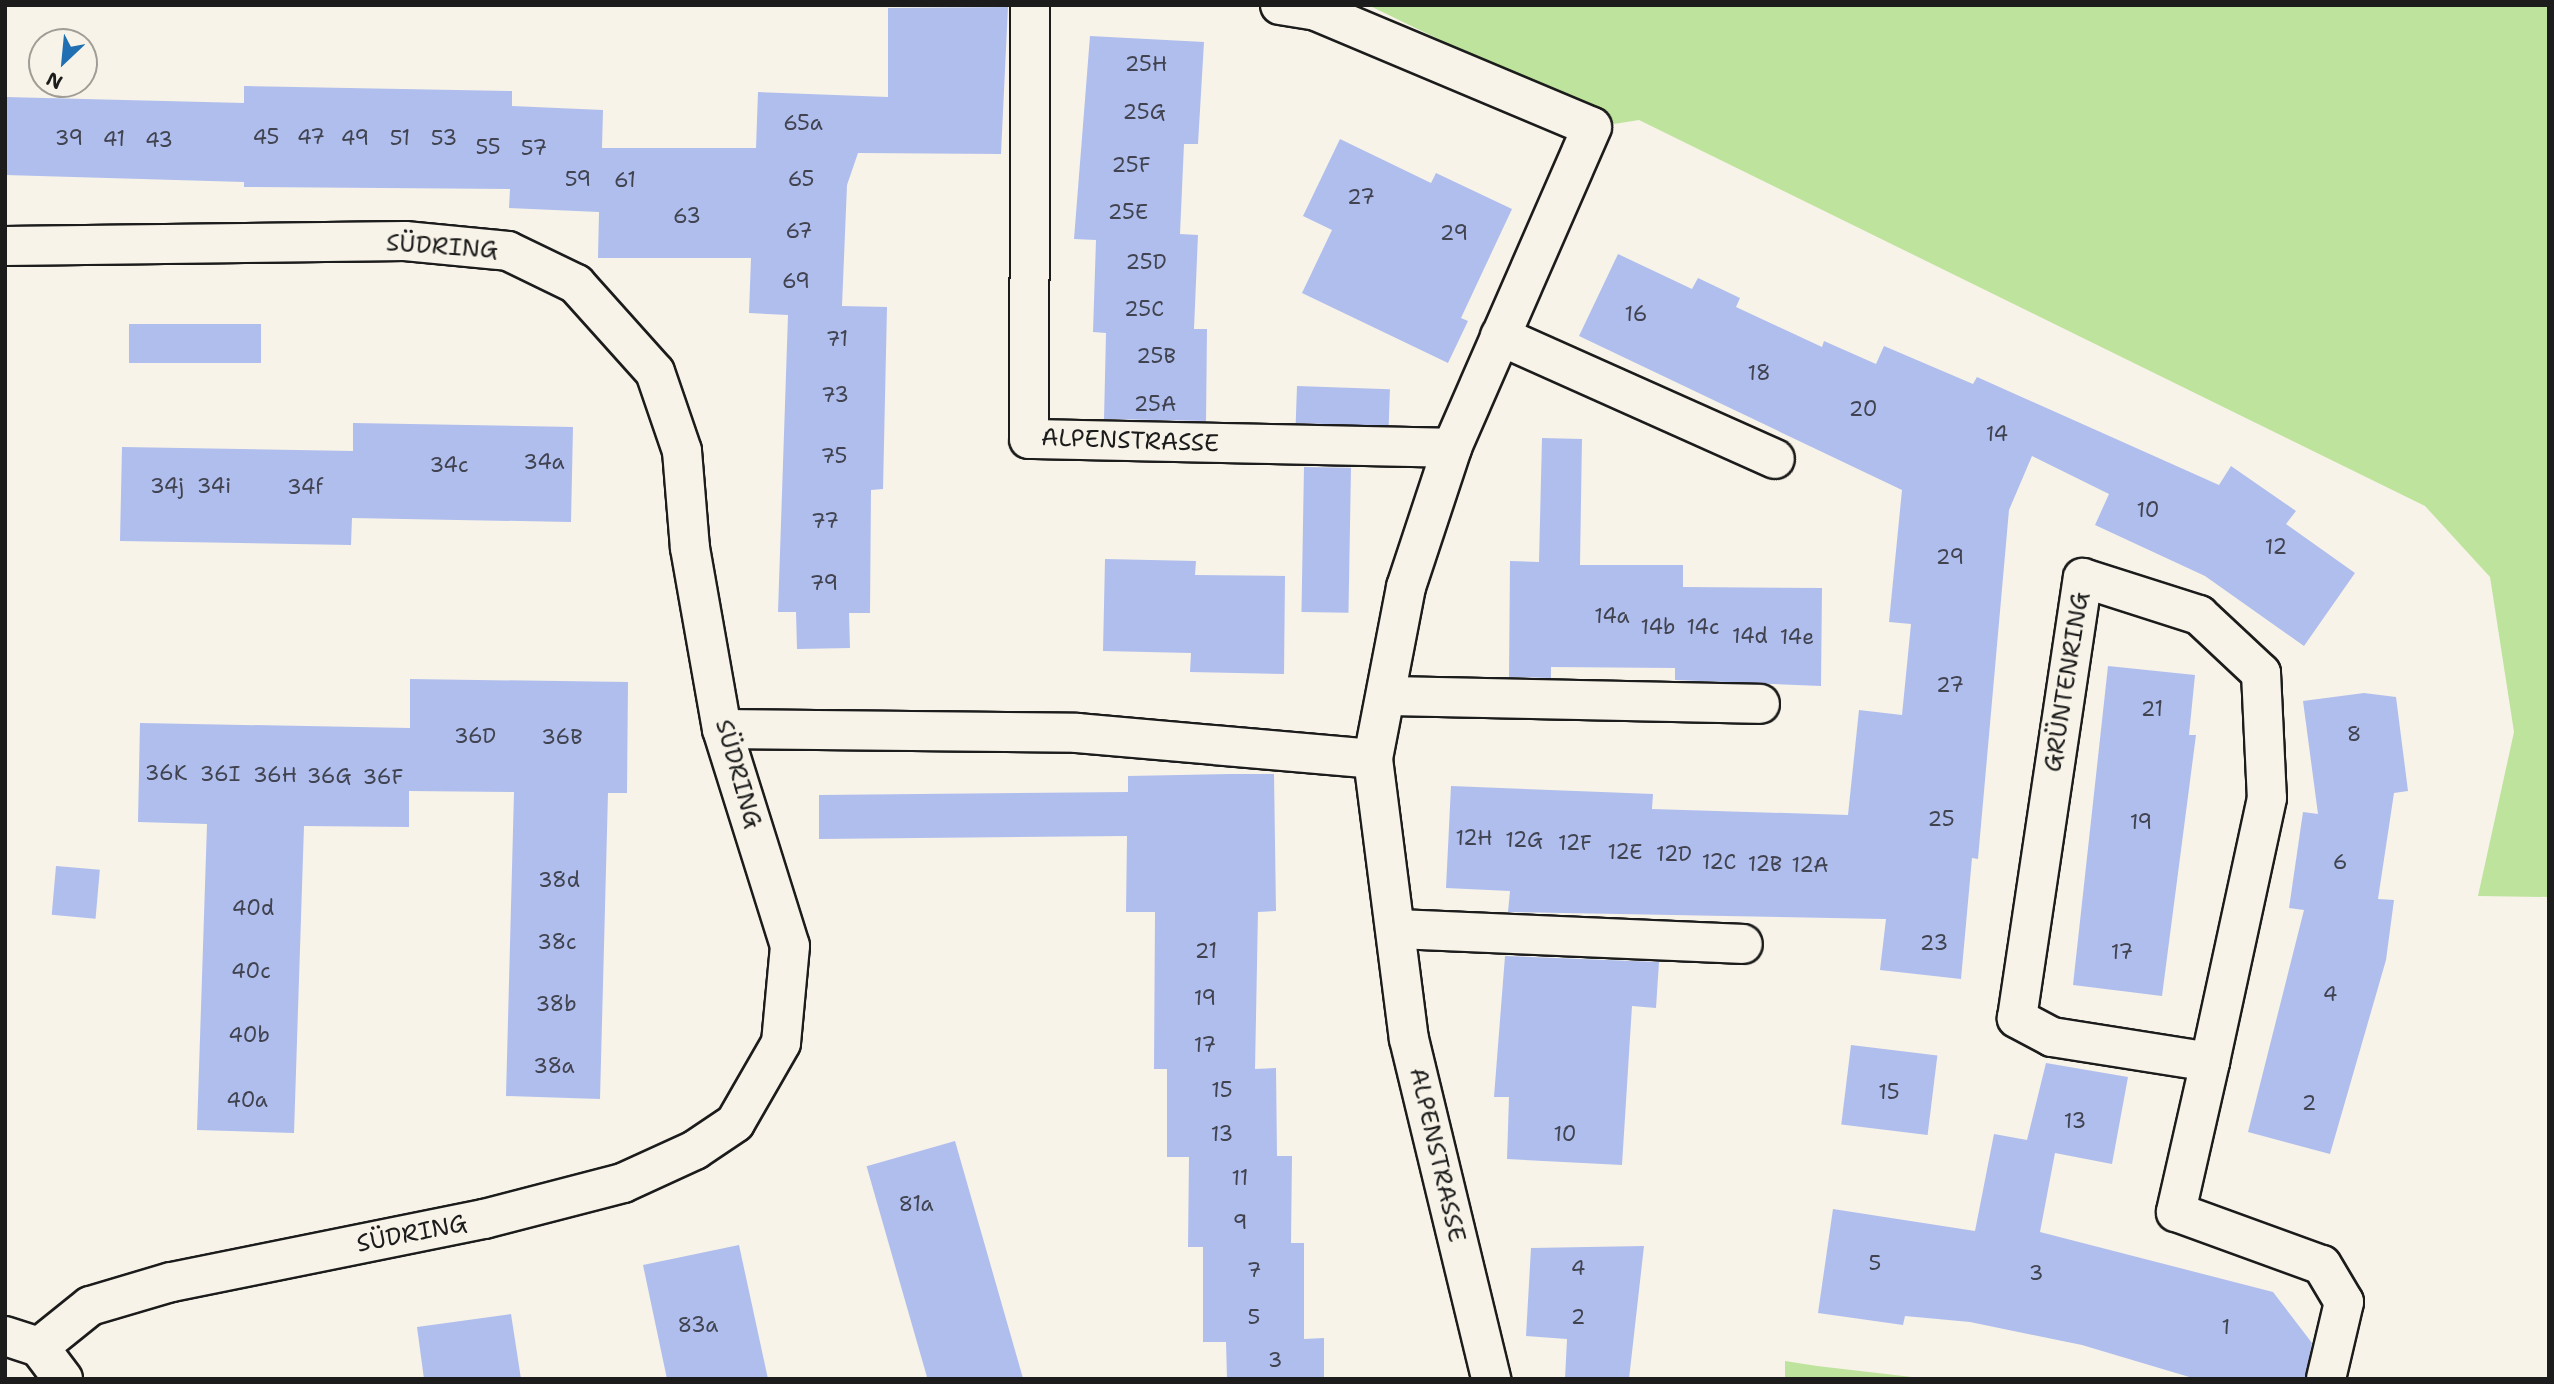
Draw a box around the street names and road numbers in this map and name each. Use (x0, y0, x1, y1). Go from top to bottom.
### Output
street label: SÜDRING (385, 229, 499, 265)
street label: ALPENSTRASSE (1040, 423, 1220, 459)
street label: GRÜNTENRING (2039, 590, 2095, 774)
street label: SÜDRING (709, 716, 767, 832)
street label: ALPENSTRASSE (1403, 1065, 1471, 1245)
street label: SÜDRING (354, 1209, 470, 1259)

